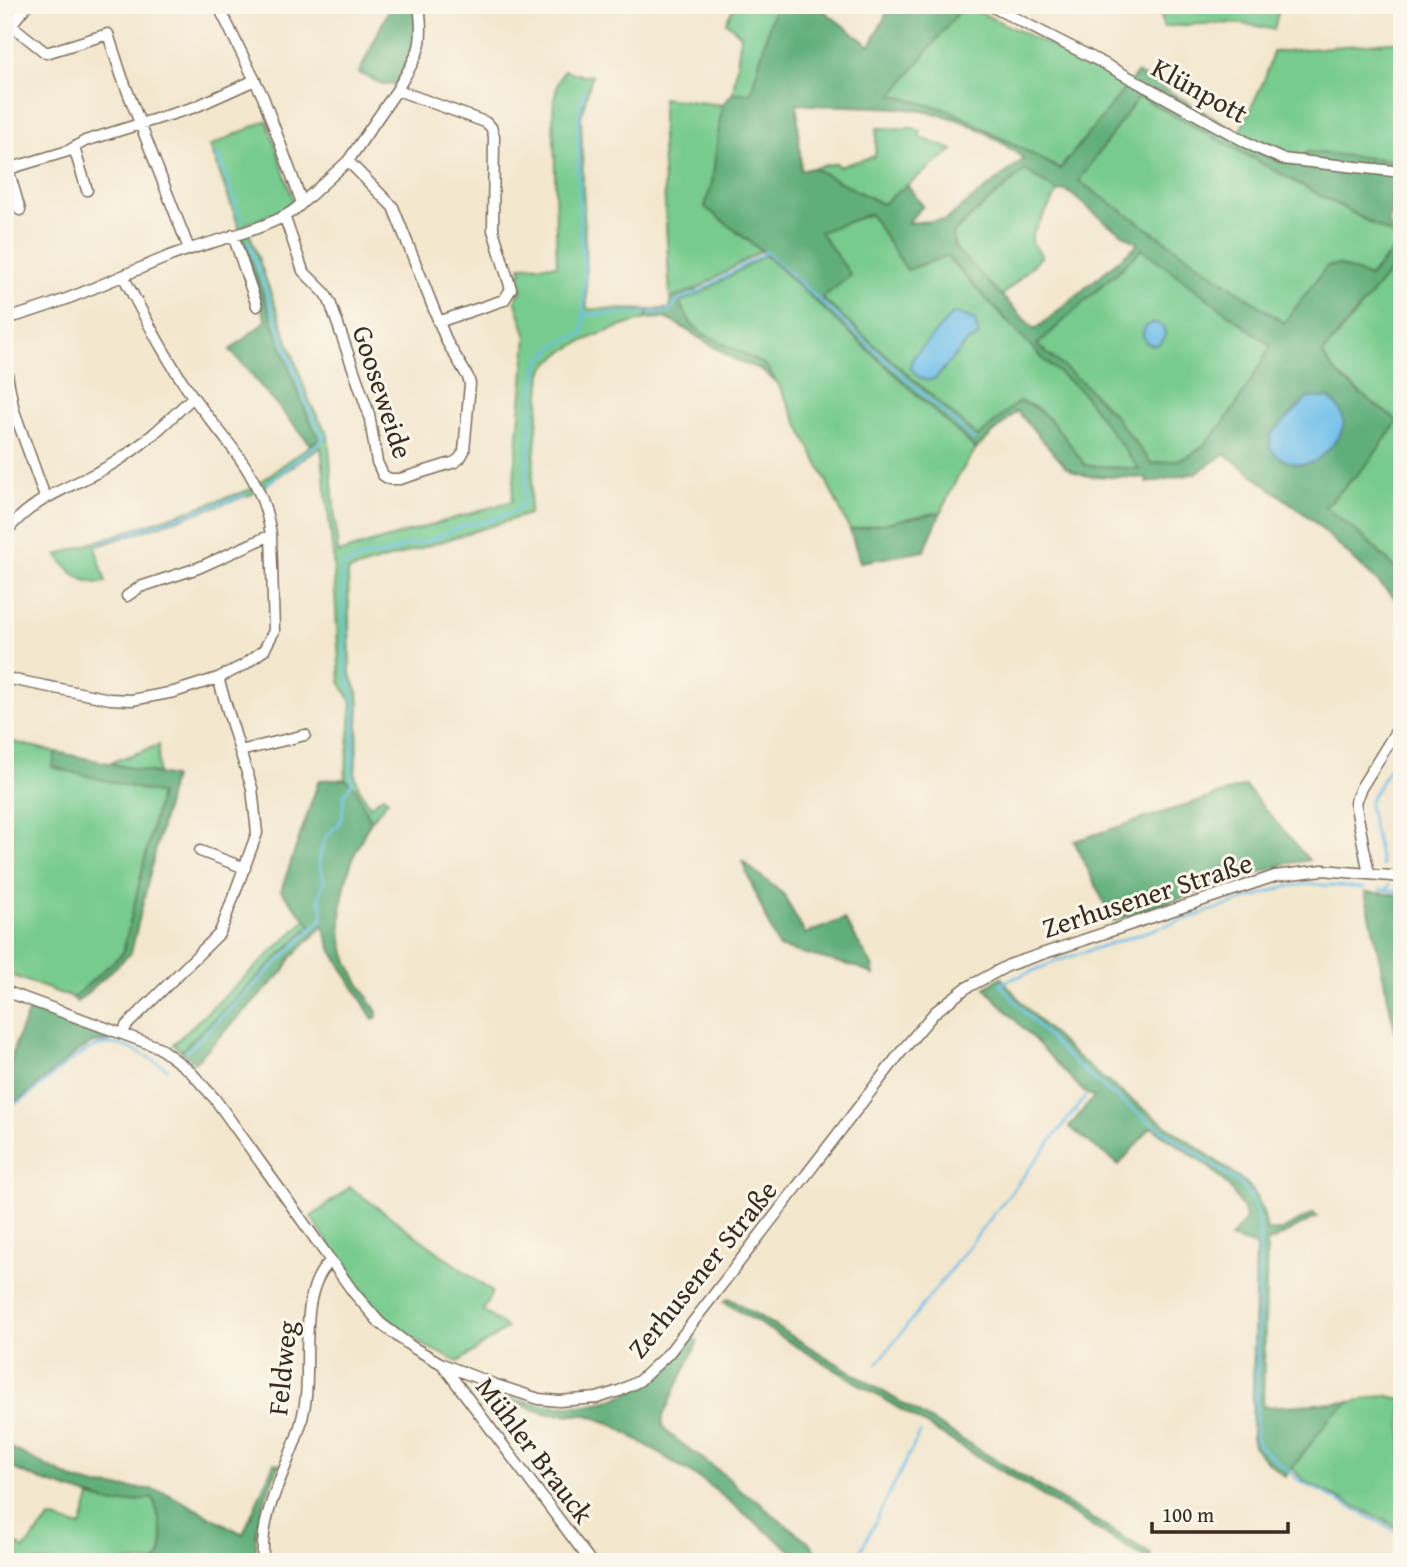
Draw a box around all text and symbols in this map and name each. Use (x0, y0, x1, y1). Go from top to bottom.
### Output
street label: Klünpott (1145, 46, 1256, 133)
street label: Gooseweide (343, 320, 424, 464)
street label: Zerhusener Straße (1036, 841, 1257, 948)
street label: Zerhusener Straße (617, 1171, 786, 1367)
street label: Feldweg (256, 1319, 307, 1417)
street label: Mühler Brauck (467, 1368, 605, 1532)
scale bar (1152, 1490, 1288, 1534)
text: 100 m (1162, 1499, 1214, 1530)

